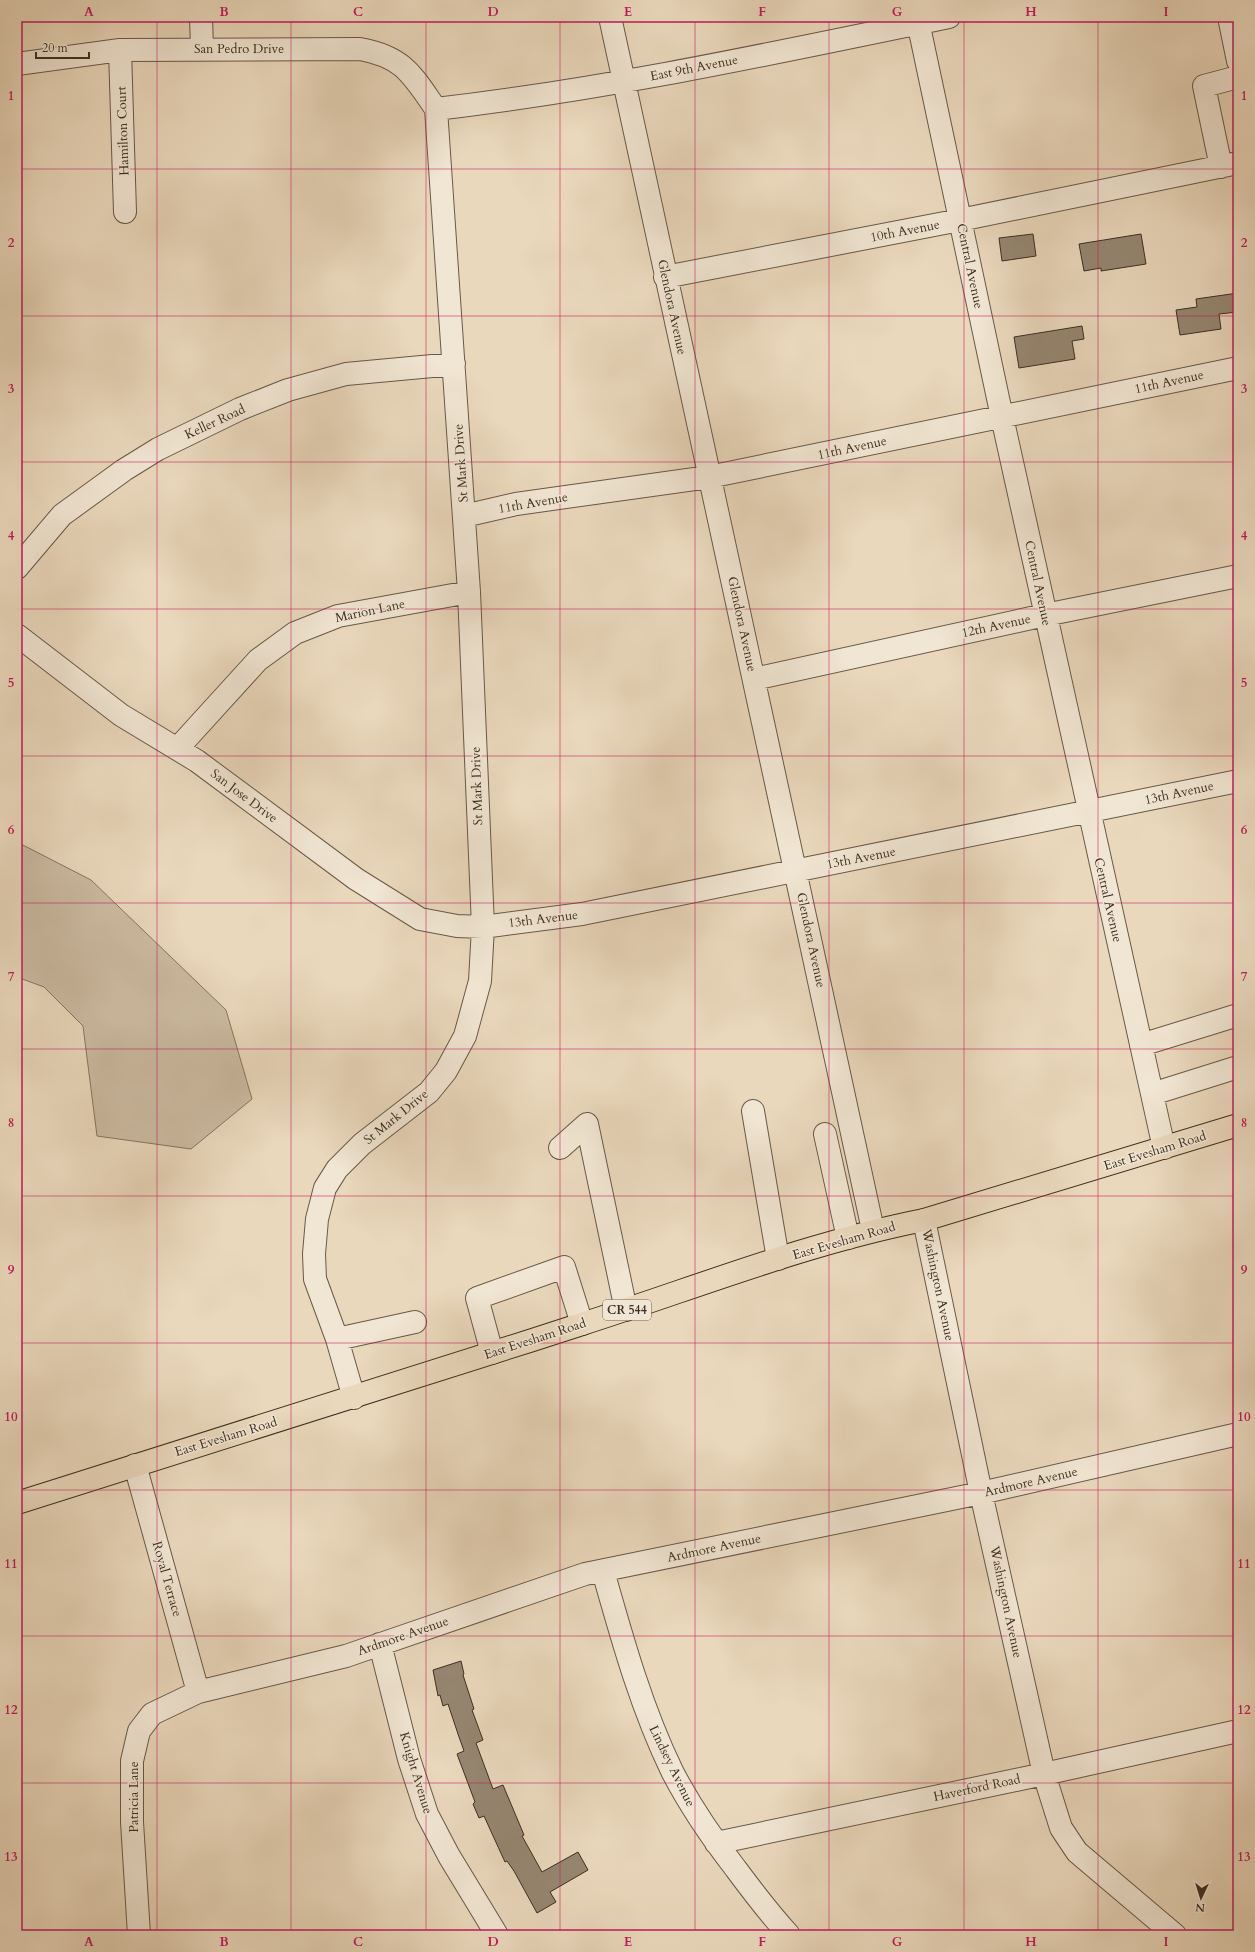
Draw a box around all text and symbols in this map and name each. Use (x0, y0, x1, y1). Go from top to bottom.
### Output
text: A (84, 3, 94, 21)
text: B (219, 3, 229, 21)
text: C (353, 3, 363, 21)
text: D (487, 3, 499, 21)
text: E (624, 3, 632, 21)
text: F (758, 3, 766, 21)
text: G (892, 3, 903, 21)
text: H (1025, 3, 1037, 21)
text: I (1163, 3, 1169, 21)
scale bar (36, 34, 89, 60)
text: 20 m (42, 40, 69, 56)
street label: San Pedro Drive (194, 40, 284, 58)
street label: East 9th Avenue (649, 51, 740, 85)
street label: Hamilton Court (112, 86, 134, 176)
text: 1 (8, 87, 14, 105)
text: 1 (1241, 87, 1247, 105)
street label: 10th Avenue (869, 215, 941, 247)
street label: Central Avenue (952, 222, 988, 310)
text: 2 (8, 234, 15, 252)
text: 2 (1241, 234, 1248, 252)
street label: Glendora Avenue (653, 258, 691, 356)
street label: 11th Avenue (1133, 366, 1205, 398)
text: 3 (8, 380, 15, 398)
text: 3 (1241, 380, 1248, 398)
street label: Keller Road (182, 400, 248, 444)
street label: St Mark Drive (449, 423, 473, 503)
street label: 11th Avenue (816, 432, 888, 464)
street label: 11th Avenue (497, 488, 569, 518)
text: 4 (8, 527, 15, 545)
text: 4 (1241, 527, 1248, 545)
street label: Central Avenue (1020, 539, 1056, 627)
street label: Glendora Avenue (723, 575, 761, 673)
street label: Marion Lane (333, 595, 407, 627)
street label: 12th Avenue (960, 610, 1032, 642)
text: 5 (8, 674, 14, 692)
text: 5 (1241, 674, 1247, 692)
street label: St Mark Drive (467, 746, 487, 826)
street label: San Jose Drive (207, 765, 281, 827)
street label: 13th Avenue (1143, 777, 1215, 809)
text: 6 (8, 821, 15, 839)
text: 6 (1241, 821, 1248, 839)
street label: 13th Avenue (825, 842, 897, 874)
street label: Central Avenue (1089, 856, 1127, 944)
street label: Glendora Avenue (792, 891, 830, 989)
street label: 13th Avenue (507, 906, 579, 932)
text: 7 (8, 968, 15, 986)
text: 7 (1241, 968, 1248, 986)
street label: St Mark Drive (360, 1085, 432, 1149)
text: 8 (8, 1114, 14, 1132)
text: 8 (1241, 1114, 1247, 1132)
street label: East Evesham Road (1102, 1127, 1209, 1175)
street label: East Evesham Road (790, 1218, 898, 1264)
street label: Washington Avenue (917, 1226, 959, 1343)
text: 9 (8, 1261, 15, 1279)
text: 9 (1241, 1261, 1248, 1279)
road number: CR 544 (603, 1300, 651, 1320)
street label: East Evesham Road (482, 1314, 588, 1364)
text: 10 (4, 1408, 18, 1426)
text: 10 (1237, 1408, 1251, 1426)
street label: East Evesham Road (173, 1413, 280, 1461)
street label: Ardmore Avenue (983, 1463, 1080, 1501)
street label: Ardmore Avenue (666, 1529, 763, 1567)
street label: Royal Terrace (148, 1539, 186, 1619)
street label: Washington Avenue (985, 1543, 1027, 1660)
text: 11 (4, 1555, 18, 1573)
text: 11 (1237, 1555, 1251, 1573)
street label: Ardmore Avenue (355, 1612, 451, 1660)
text: 12 (4, 1701, 18, 1719)
text: 12 (1237, 1701, 1251, 1719)
street label: Lindsey Avenue (644, 1722, 700, 1810)
street label: Knight Avenue (395, 1730, 437, 1816)
street label: Patricia Lane (125, 1761, 143, 1833)
street label: Haverford Road (932, 1770, 1022, 1806)
text: 13 (4, 1848, 18, 1866)
text: 13 (1237, 1848, 1251, 1866)
north arrow (1181, 1878, 1221, 1918)
text: N (1195, 1900, 1206, 1915)
text: A (84, 1933, 94, 1951)
text: B (219, 1933, 229, 1951)
text: C (353, 1933, 363, 1951)
text: D (487, 1933, 499, 1951)
text: E (624, 1933, 632, 1951)
text: F (758, 1933, 766, 1951)
text: G (892, 1933, 903, 1951)
text: H (1025, 1933, 1037, 1951)
text: I (1163, 1933, 1169, 1951)

